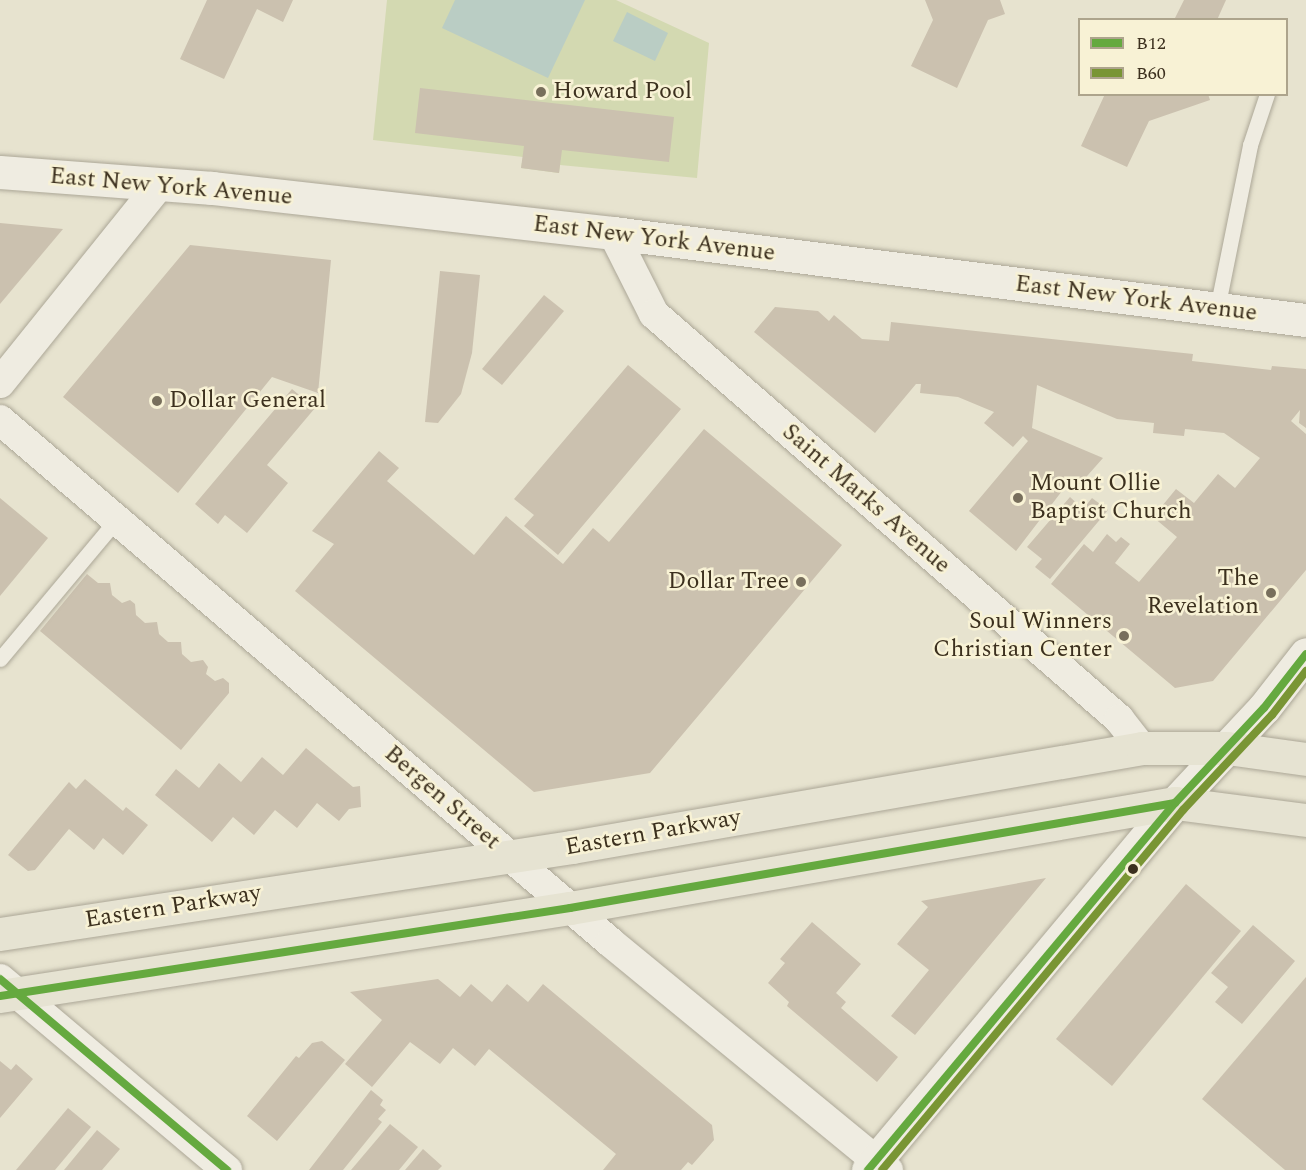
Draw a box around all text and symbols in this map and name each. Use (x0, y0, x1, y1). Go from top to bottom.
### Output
legend (1078, 18, 1288, 96)
text: B12 (1136, 30, 1166, 57)
text: B60 (1136, 60, 1166, 87)
place label: Howard Pool (553, 78, 692, 106)
marker: Howard Pool (534, 85, 548, 99)
street label: East New York Avenue (48, 162, 294, 212)
street label: East New York Avenue (531, 210, 777, 268)
street label: East New York Avenue (1013, 270, 1259, 328)
place label: Dollar General (169, 387, 326, 415)
marker: Dollar General (150, 394, 164, 408)
street label: Saint Marks Avenue (776, 418, 956, 580)
place label: Mount Ollie Baptist Church (1030, 470, 1192, 526)
marker: Mount Ollie Baptist Church (1011, 491, 1025, 505)
place label: The Revelation (1147, 565, 1259, 621)
place label: Dollar Tree (668, 568, 789, 596)
marker: Dollar Tree (794, 575, 808, 589)
marker: The Revelation (1264, 586, 1278, 600)
place label: Soul Winners Christian Center (933, 608, 1112, 664)
marker: Soul Winners Christian Center (1117, 629, 1131, 643)
street label: Bergen Street (378, 740, 506, 856)
street label: Eastern Parkway (563, 803, 743, 863)
unlabelled marker (1127, 863, 1139, 875)
street label: Eastern Parkway (83, 879, 263, 935)

